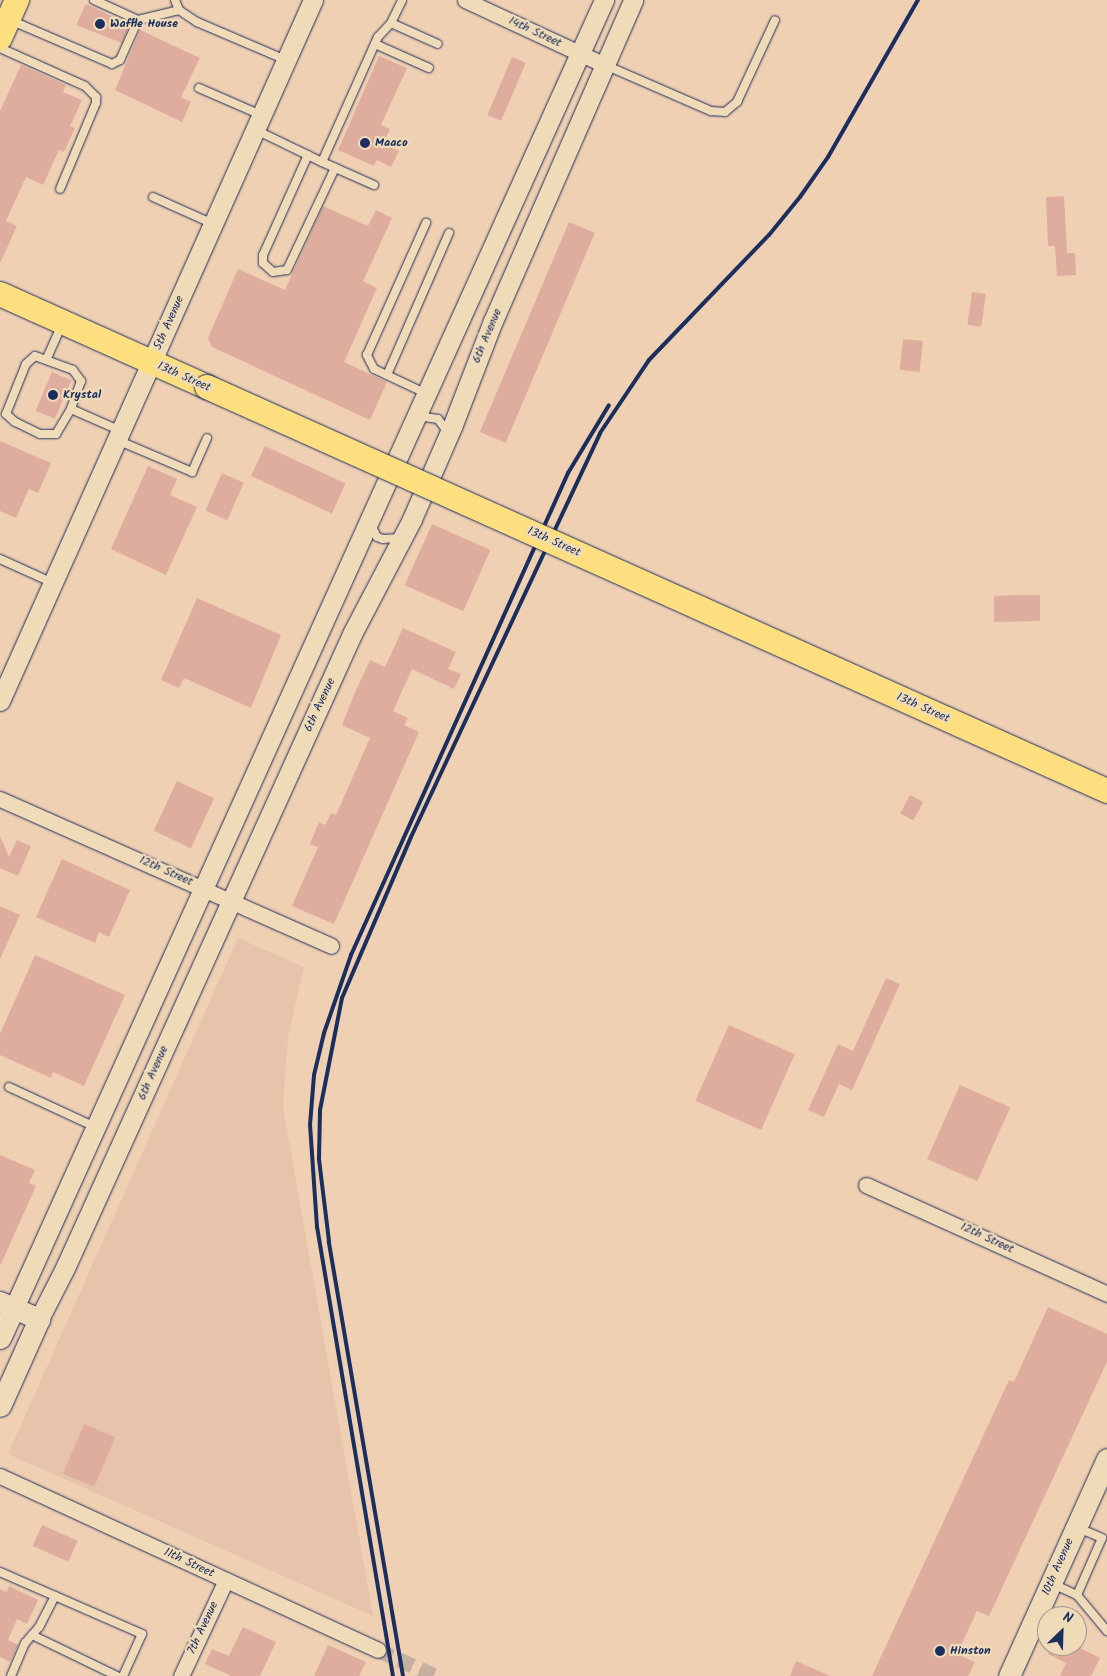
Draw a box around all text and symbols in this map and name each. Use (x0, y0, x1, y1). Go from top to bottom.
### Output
street label: 14th Street (506, 13, 564, 51)
place label: Waffle House (110, 17, 178, 31)
marker: Waffle House (94, 18, 106, 30)
place label: Maaco (375, 136, 408, 150)
marker: Maaco (359, 137, 371, 149)
street label: 5th Avenue (151, 294, 187, 352)
street label: 6th Avenue (469, 307, 505, 365)
street label: 13th Street (155, 359, 213, 395)
place label: Krystal (63, 388, 101, 402)
marker: Krystal (47, 389, 59, 401)
street label: 13th Street (525, 524, 583, 560)
street label: 6th Avenue (301, 676, 339, 734)
street label: 13th Street (894, 690, 952, 726)
street label: 12th Street (137, 853, 195, 889)
street label: 6th Avenue (135, 1044, 171, 1102)
street label: 12th Street (958, 1219, 1016, 1257)
street label: 10th Avenue (1039, 1536, 1077, 1598)
street label: 11th Street (162, 1545, 216, 1581)
street label: 7th Avenue (184, 1599, 222, 1657)
north arrow (1037, 1606, 1087, 1656)
text: N (1059, 1606, 1076, 1630)
place label: Hinston (950, 1644, 991, 1658)
marker: Hinston (934, 1645, 946, 1657)

